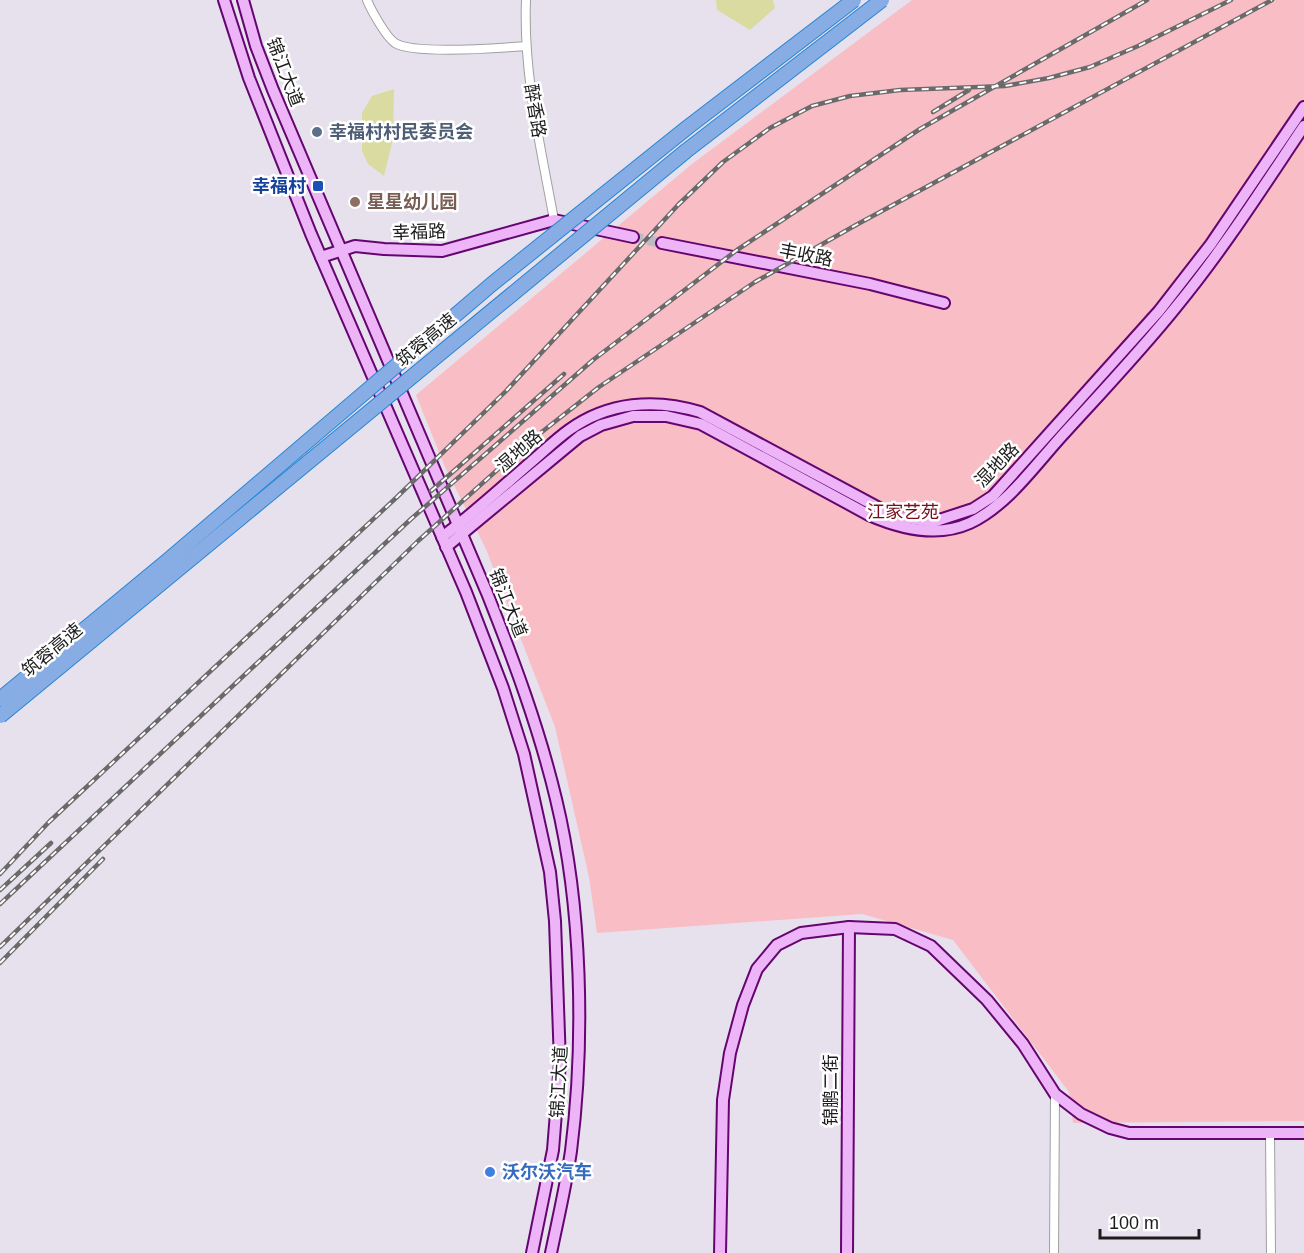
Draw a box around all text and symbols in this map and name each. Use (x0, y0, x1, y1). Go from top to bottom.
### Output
street label: 锦江大道 (263, 35, 307, 109)
street label: 醉香路 (521, 83, 549, 139)
place label: 幸福村村民委员会 (329, 122, 473, 142)
marker: 幸福村村民委员会 (310, 125, 324, 139)
place label: 幸福村 (252, 176, 306, 196)
marker: 幸福村 (311, 179, 325, 193)
place label: 星星幼儿园 (367, 192, 457, 212)
marker: 星星幼儿园 (348, 195, 362, 209)
street label: 幸福路 (392, 221, 446, 243)
street label: 丰收路 (778, 240, 834, 270)
street label: 筑蓉高速 (392, 309, 460, 371)
street label: 湿地路 (492, 426, 546, 476)
street label: 湿地路 (971, 439, 1023, 491)
park label: 江家艺苑 (867, 502, 939, 522)
street label: 锦江大道 (485, 566, 531, 640)
street label: 筑蓉高速 (18, 619, 86, 681)
street label: 锦江大道 (547, 1046, 571, 1118)
street label: 锦鹏二街 (821, 1054, 841, 1126)
place label: 沃尔沃汽车 (502, 1162, 592, 1182)
marker: 沃尔沃汽车 (483, 1165, 497, 1179)
scale bar (1100, 1202, 1199, 1240)
text: 100 m (1109, 1213, 1159, 1233)

